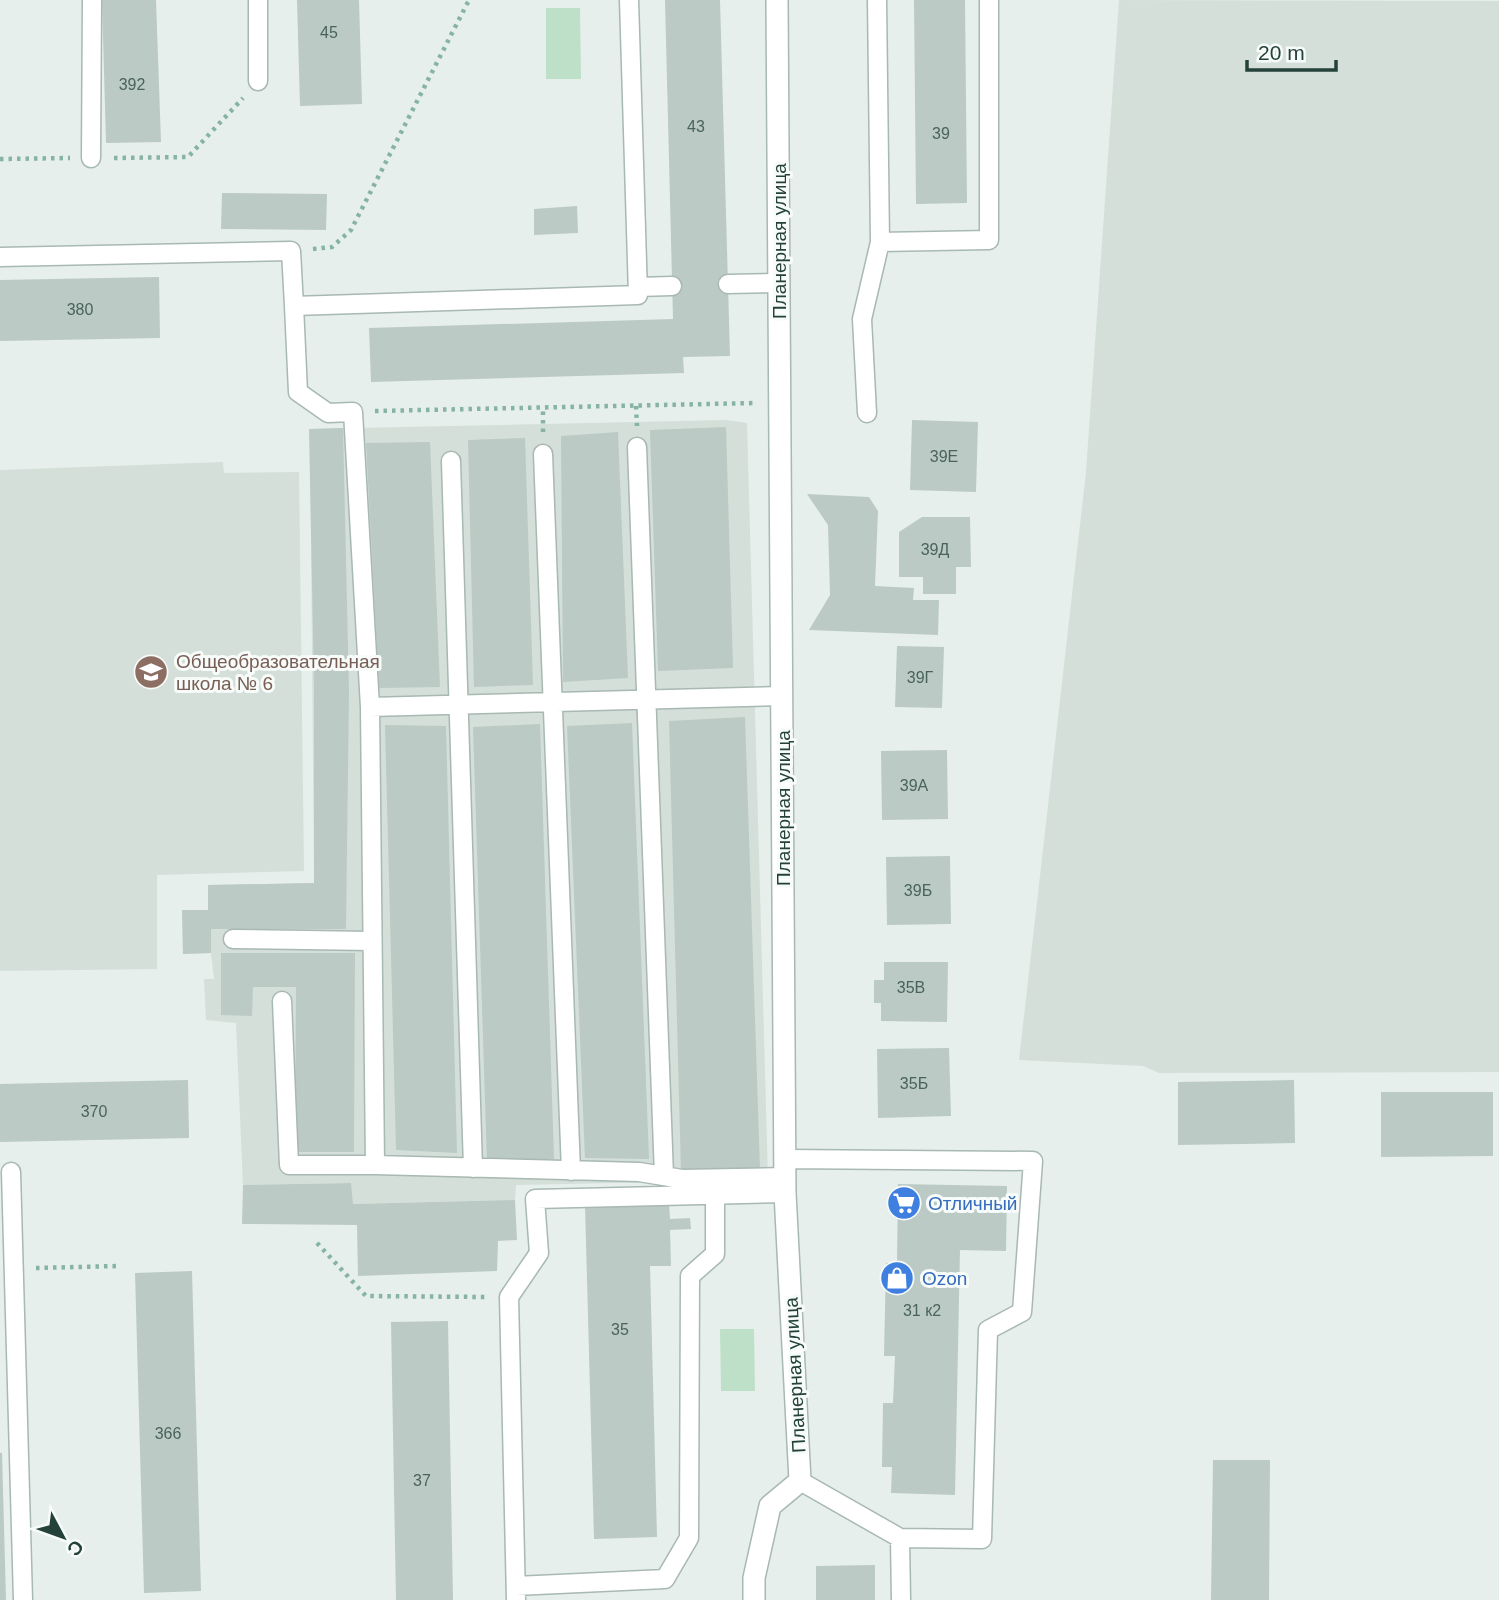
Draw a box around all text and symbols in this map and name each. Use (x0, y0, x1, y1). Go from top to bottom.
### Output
house number: 45 (320, 24, 338, 41)
scale bar (1247, 28, 1336, 72)
text: 20 m (1258, 41, 1305, 64)
house number: 392 (119, 76, 145, 93)
house number: 43 (687, 118, 705, 135)
house number: 39 (932, 125, 950, 142)
street label: Планерная улица (769, 163, 790, 319)
house number: 380 (67, 301, 93, 318)
house number: 39Е (930, 448, 958, 465)
house number: 39Д (921, 541, 949, 558)
place label: Общеобразовательная школа № 6 (176, 651, 380, 694)
school or university icon: Общеобразовательная школа № 6 (132, 653, 170, 691)
house number: 39Г (907, 669, 934, 686)
street label: Планерная улица (773, 730, 794, 886)
house number: 39А (900, 777, 929, 794)
house number: 39Б (904, 882, 932, 899)
house number: 35В (897, 979, 925, 996)
house number: 35Б (900, 1075, 928, 1092)
house number: 370 (81, 1103, 107, 1120)
supermarket icon: Отличный (885, 1184, 923, 1222)
place label: Отличный (928, 1193, 1017, 1214)
shop icon: Ozon (878, 1259, 916, 1297)
place label: Ozon (922, 1268, 967, 1289)
street label: Планерная улица (780, 1296, 810, 1453)
house number: 31 к2 (903, 1302, 941, 1319)
house number: 35 (611, 1321, 629, 1338)
house number: 366 (155, 1425, 181, 1442)
house number: 37 (413, 1472, 431, 1489)
north arrow (28, 1502, 98, 1572)
text: С (63, 1536, 88, 1560)

